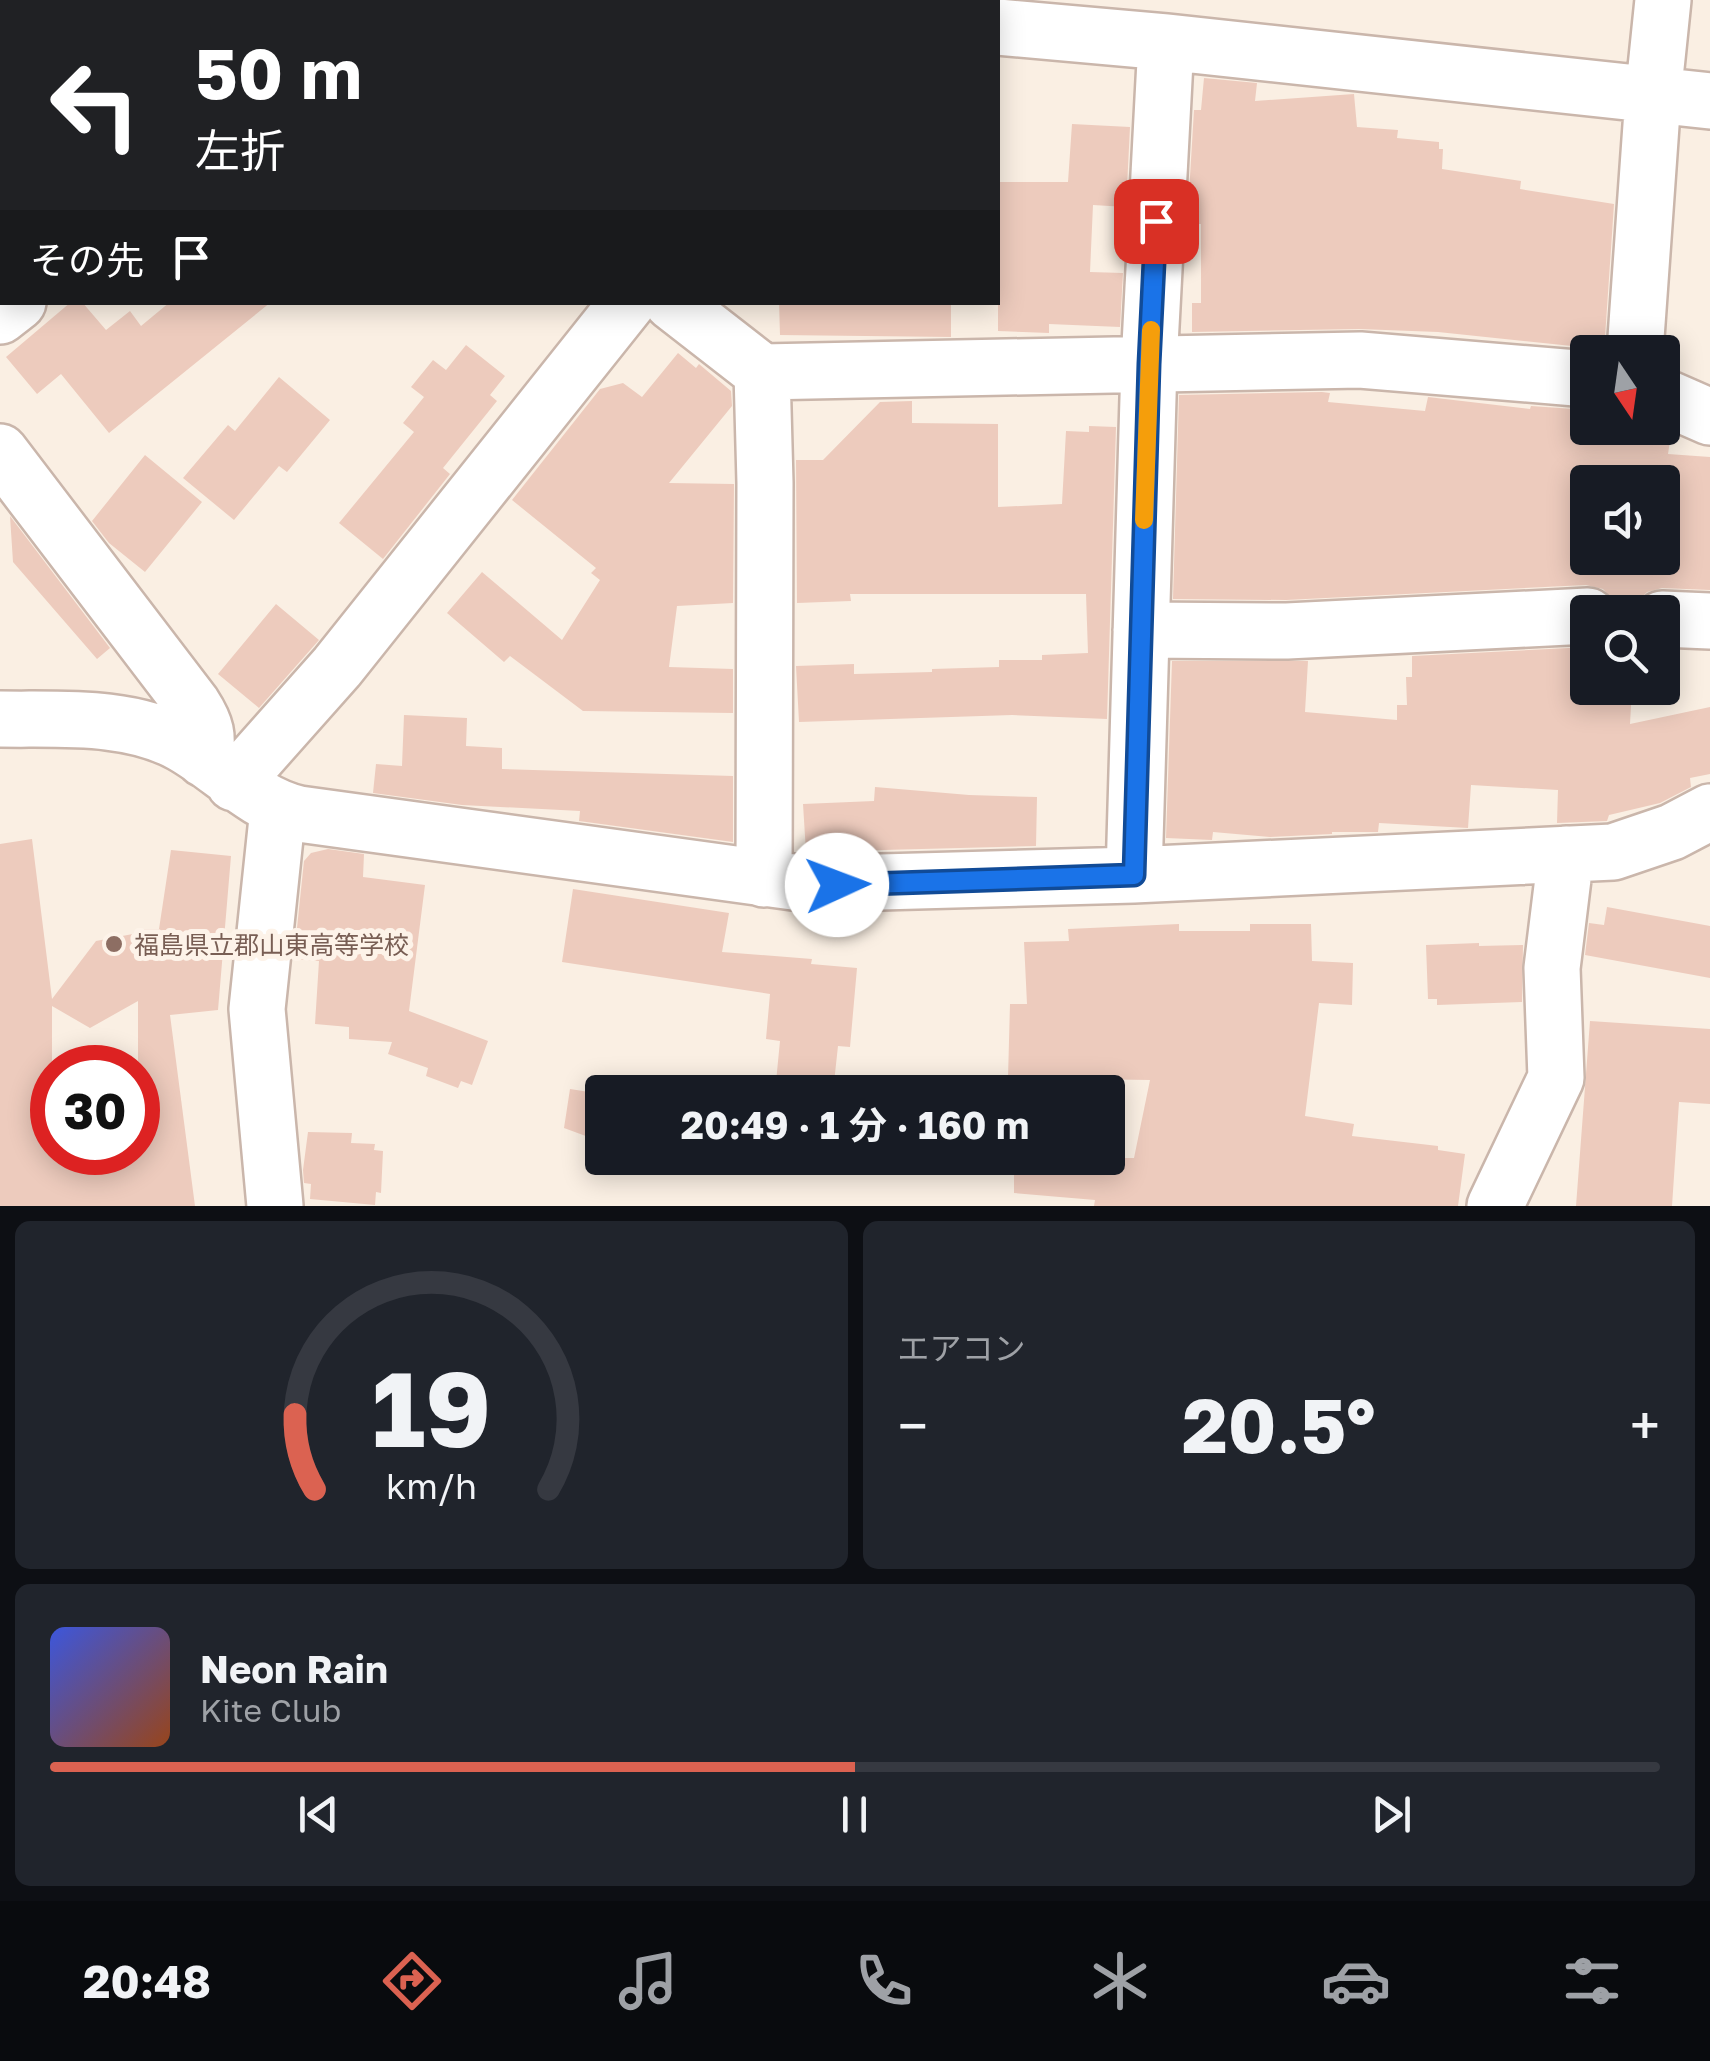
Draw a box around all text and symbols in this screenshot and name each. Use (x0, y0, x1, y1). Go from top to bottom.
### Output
text: 50 m (195, 30, 362, 114)
icon: left (30, 40, 160, 170)
text: 左折 (195, 123, 285, 177)
pin (1114, 179, 1199, 264)
icon: arrive (1129, 194, 1184, 249)
icon: arrive (164, 230, 219, 285)
text: その先 (30, 237, 144, 282)
north arrow (1570, 335, 1680, 445)
map controls (1570, 335, 1680, 705)
button: sound (1570, 465, 1680, 575)
button: search (1570, 595, 1680, 705)
position arrow (785, 833, 889, 937)
place label: 福島県立郡山東高等学校 (134, 929, 409, 960)
marker: 福島県立郡山東高等学校 (103, 933, 125, 955)
speed limit sign: 30 (30, 1045, 160, 1175)
text: 20:49 · 1 分 · 160 m (681, 1102, 1029, 1147)
text: エアコン (898, 1329, 1026, 1367)
text: 19 (371, 1345, 491, 1470)
text: 20.5° (1182, 1379, 1376, 1470)
text: − (898, 1392, 928, 1458)
text: + (1630, 1392, 1660, 1458)
text: km/h (386, 1464, 477, 1507)
text: Neon Rain (200, 1646, 388, 1691)
text: Kite Club (200, 1691, 341, 1729)
icon: previous (291, 1787, 346, 1842)
icon: pause (827, 1787, 882, 1842)
icon: next (1364, 1787, 1419, 1842)
icon: directions (377, 1946, 447, 2016)
icon: music (613, 1946, 683, 2016)
icon: phone (849, 1946, 919, 2016)
icon: climate (1085, 1946, 1155, 2016)
icon: car (1321, 1946, 1391, 2016)
icon: filters (1557, 1946, 1627, 2016)
text: 20:48 (83, 1954, 211, 2008)

